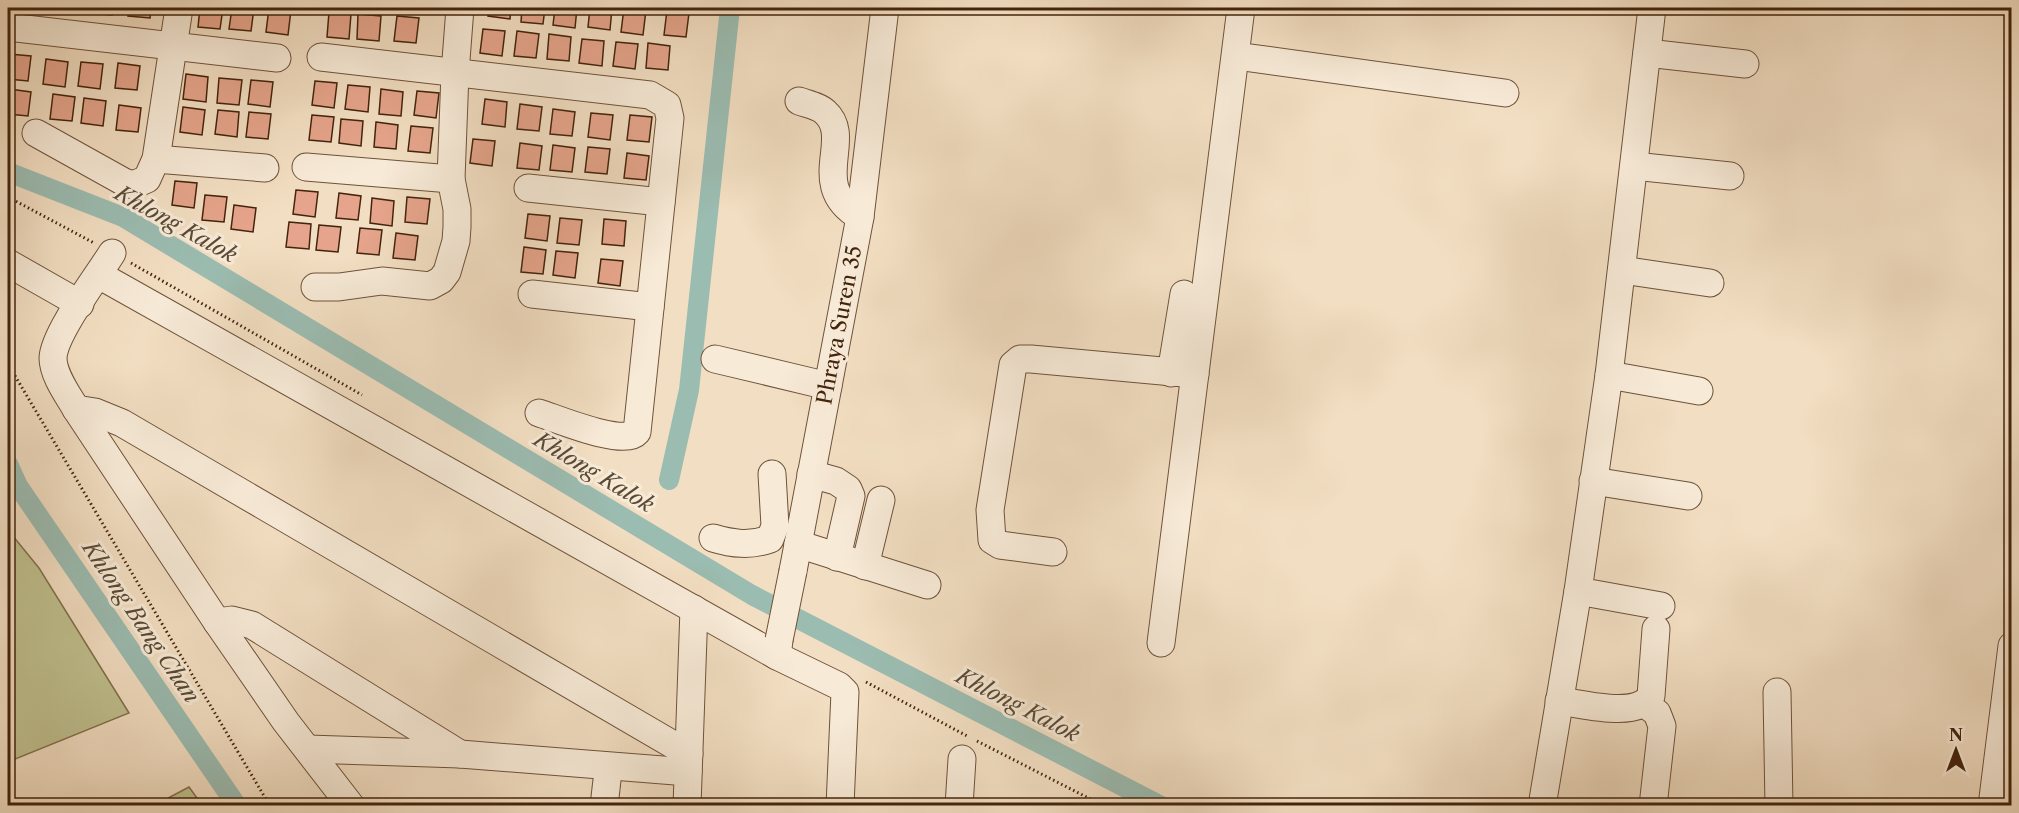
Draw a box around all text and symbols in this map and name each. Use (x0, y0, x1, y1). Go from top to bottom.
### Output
water label: Khlong Kalok (109, 178, 242, 269)
street label: Phraya Suren 35 (811, 243, 867, 407)
water label: Khlong Kalok (527, 425, 659, 519)
water label: Khlong Bang Chan (76, 534, 205, 708)
water label: Khlong Kalok (950, 661, 1085, 748)
north arrow (1926, 720, 1986, 780)
text: N (1949, 725, 1963, 745)

